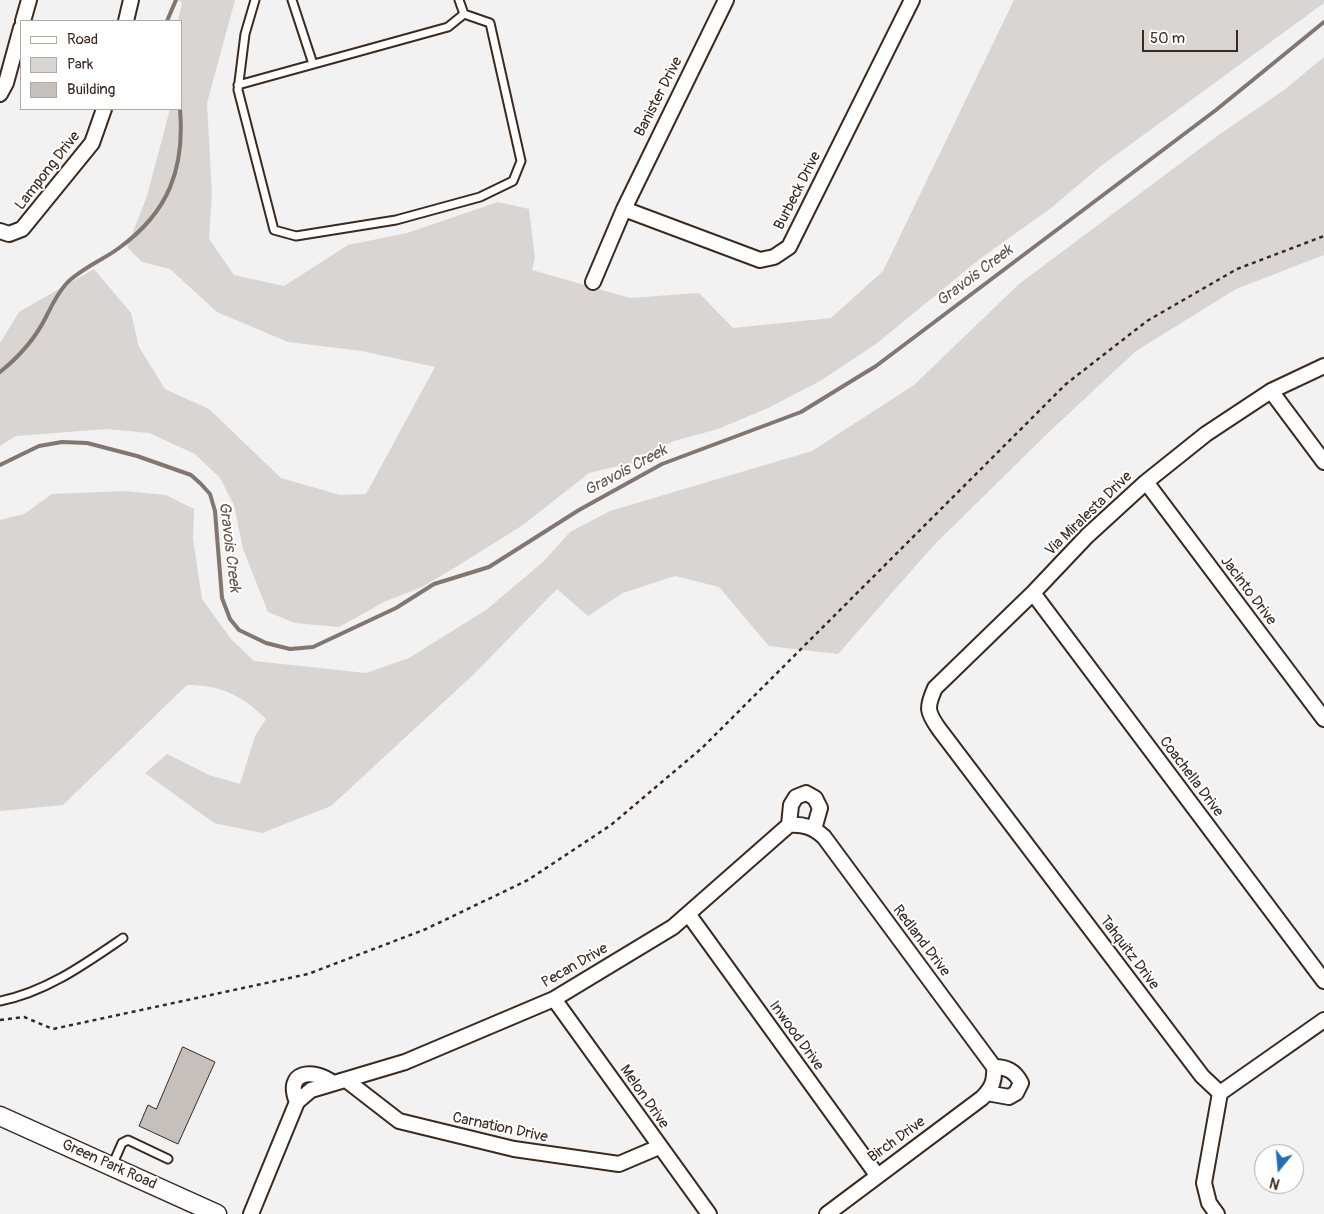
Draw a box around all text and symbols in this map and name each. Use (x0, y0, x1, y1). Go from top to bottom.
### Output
legend (20, 20, 182, 110)
scale bar (1144, 20, 1240, 52)
text: 50 m (1150, 29, 1185, 48)
text: Road (67, 30, 98, 49)
street label: Banister Drive (631, 54, 687, 140)
text: Park (67, 55, 93, 74)
text: Building (67, 80, 115, 99)
street label: Lampong Drive (12, 128, 84, 214)
street label: Burbeck Drive (771, 149, 825, 233)
water label: Gravois Creek (933, 241, 1017, 311)
water label: Gravois Creek (581, 441, 671, 501)
street label: Via Miralesta Drive (1042, 468, 1136, 560)
water label: Gravois Creek (214, 501, 244, 593)
street label: Jacinto Drive (1216, 553, 1280, 629)
street label: Coachella Drive (1155, 733, 1227, 821)
street label: Redland Drive (888, 902, 954, 980)
street label: Tahquitz Drive (1095, 913, 1163, 993)
street label: Pecan Drive (539, 940, 611, 992)
street label: Inwood Drive (765, 998, 827, 1074)
street label: Melon Drive (616, 1062, 672, 1132)
street label: Carnation Drive (451, 1109, 549, 1147)
street label: Birch Drive (865, 1113, 929, 1167)
street label: Green Park Road (59, 1136, 159, 1194)
north arrow (1254, 1144, 1304, 1194)
text: N (1268, 1173, 1282, 1192)

